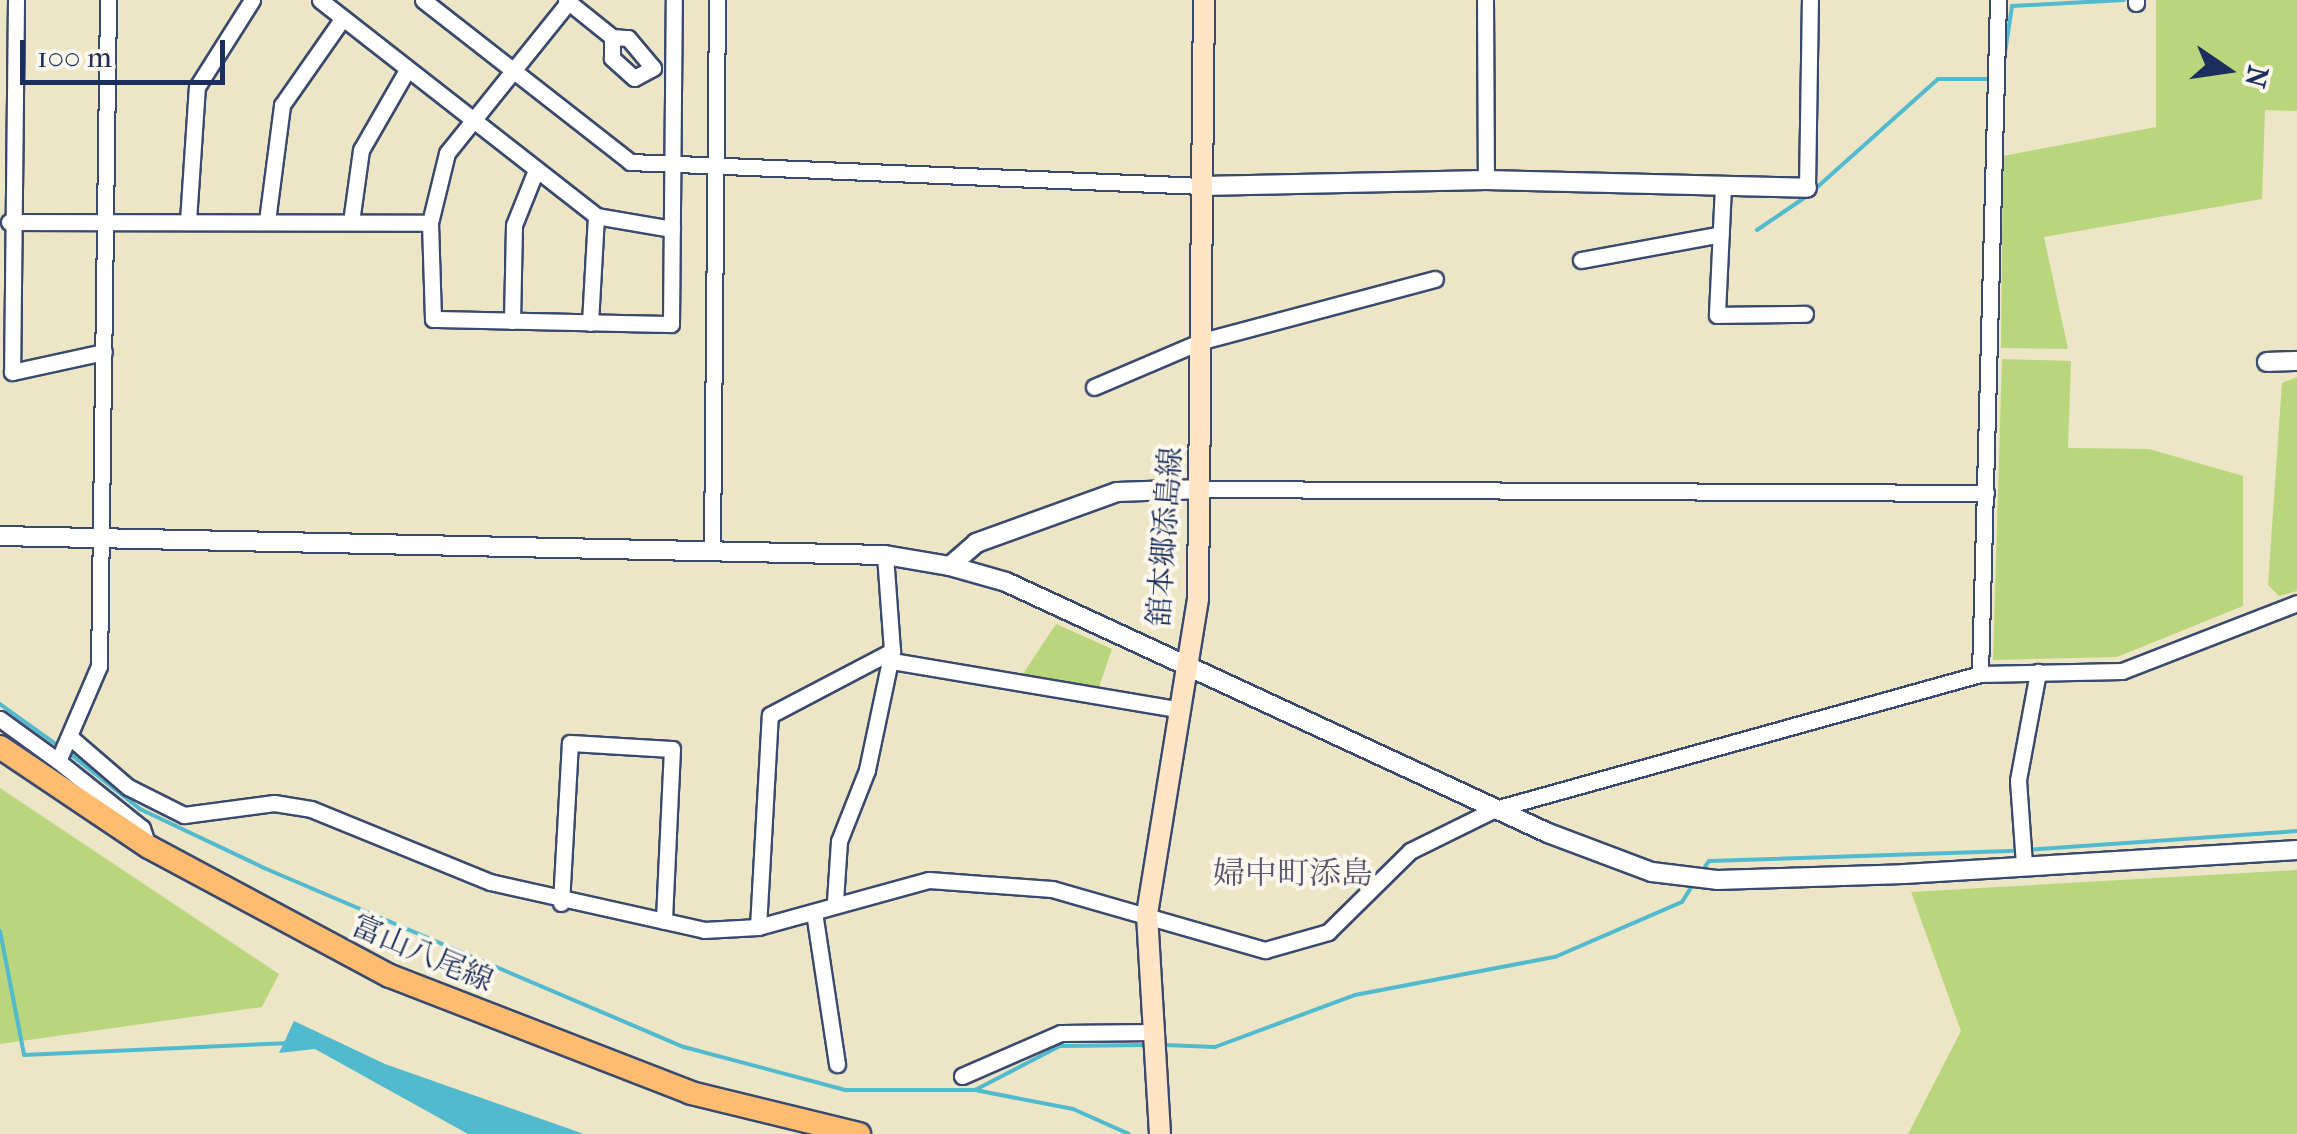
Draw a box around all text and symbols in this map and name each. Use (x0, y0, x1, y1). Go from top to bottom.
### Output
scale bar (25, 20, 230, 82)
north arrow (2177, 20, 2277, 120)
text: 100 m (37, 40, 112, 75)
text: N (2238, 63, 2275, 91)
street label: 舘本郷添島線 (1142, 446, 1190, 628)
district label: 婦中町添島 (1213, 855, 1373, 893)
street label: 富山八尾線 (346, 908, 498, 1000)

